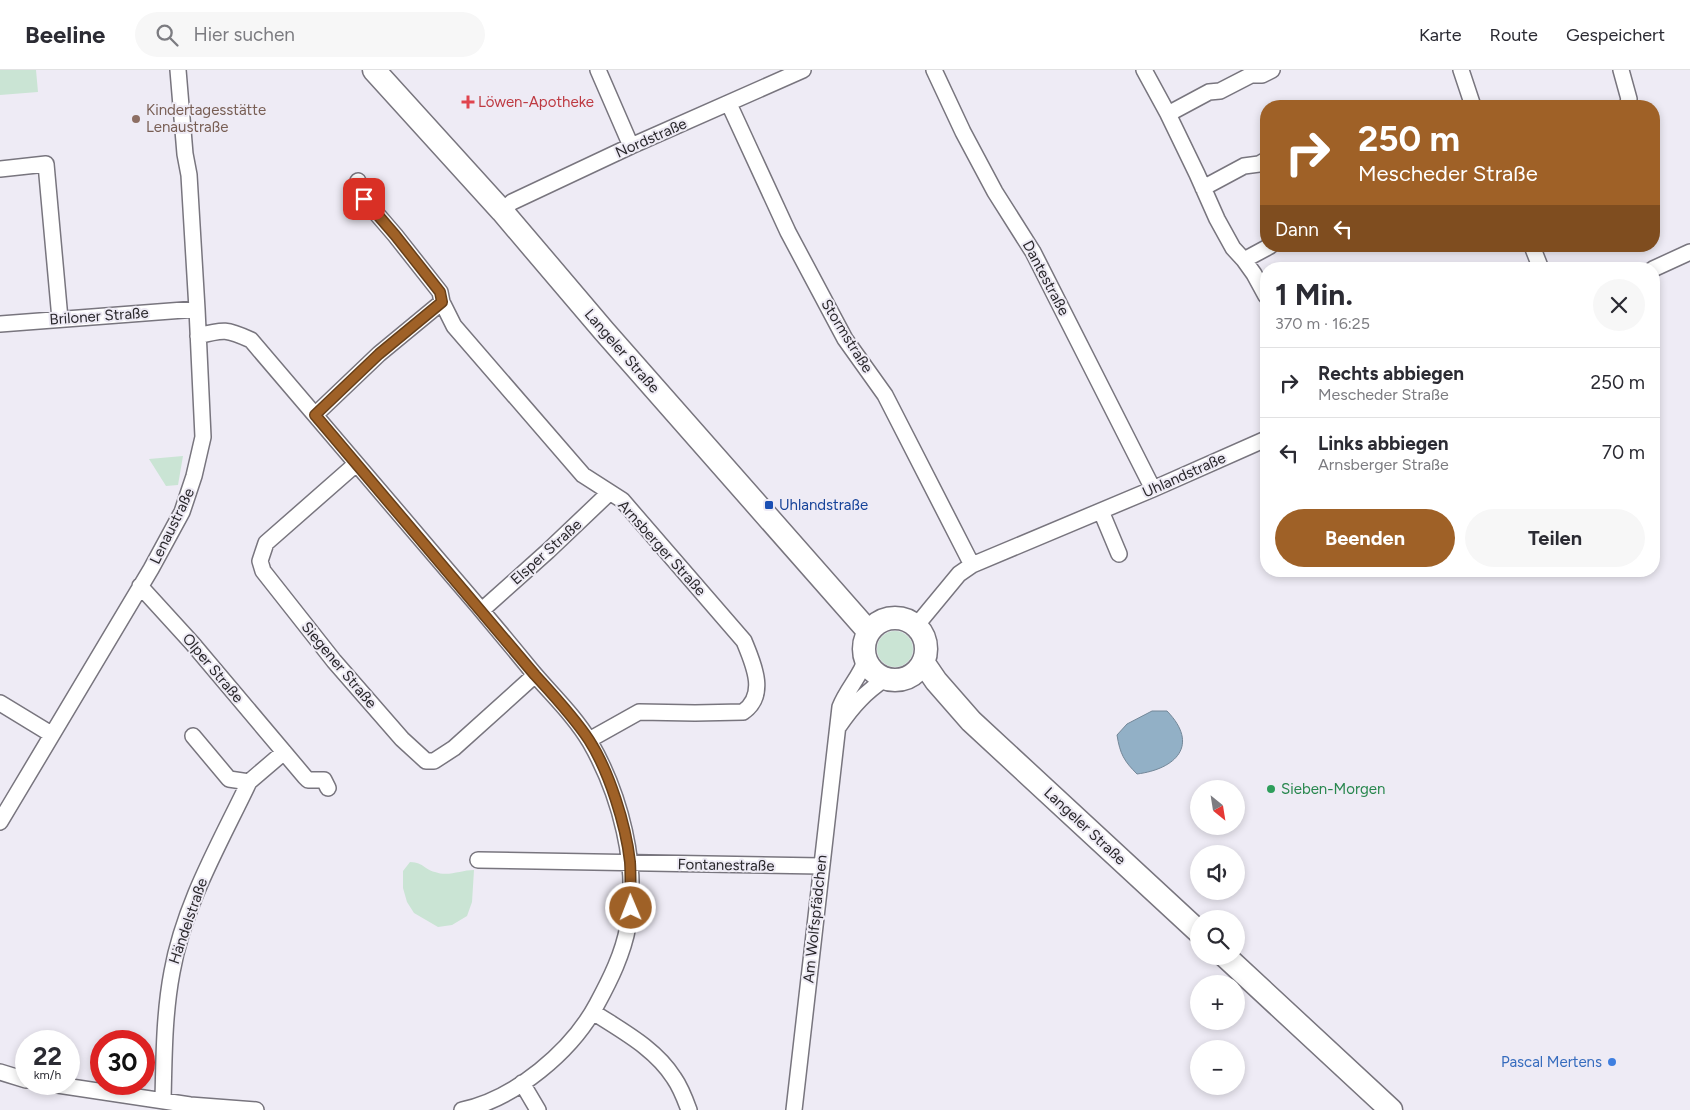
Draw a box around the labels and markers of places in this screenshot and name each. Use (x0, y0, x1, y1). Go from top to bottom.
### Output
place label: Löwen-Apotheke (478, 93, 594, 111)
marker: Löwen-Apotheke (462, 96, 474, 108)
place label: Kindertagesstätte Lenaustraße (146, 101, 266, 136)
marker: Kindertagesstätte Lenaustraße (130, 113, 142, 125)
pin (343, 178, 385, 220)
place label: Uhlandstraße (779, 496, 868, 514)
marker: Uhlandstraße (763, 499, 775, 511)
place label: Sieben-Morgen (1281, 780, 1385, 798)
marker: Sieben-Morgen (1265, 783, 1277, 795)
place label: Pascal Mertens (1501, 1053, 1602, 1071)
marker: Pascal Mertens (1606, 1056, 1618, 1068)

